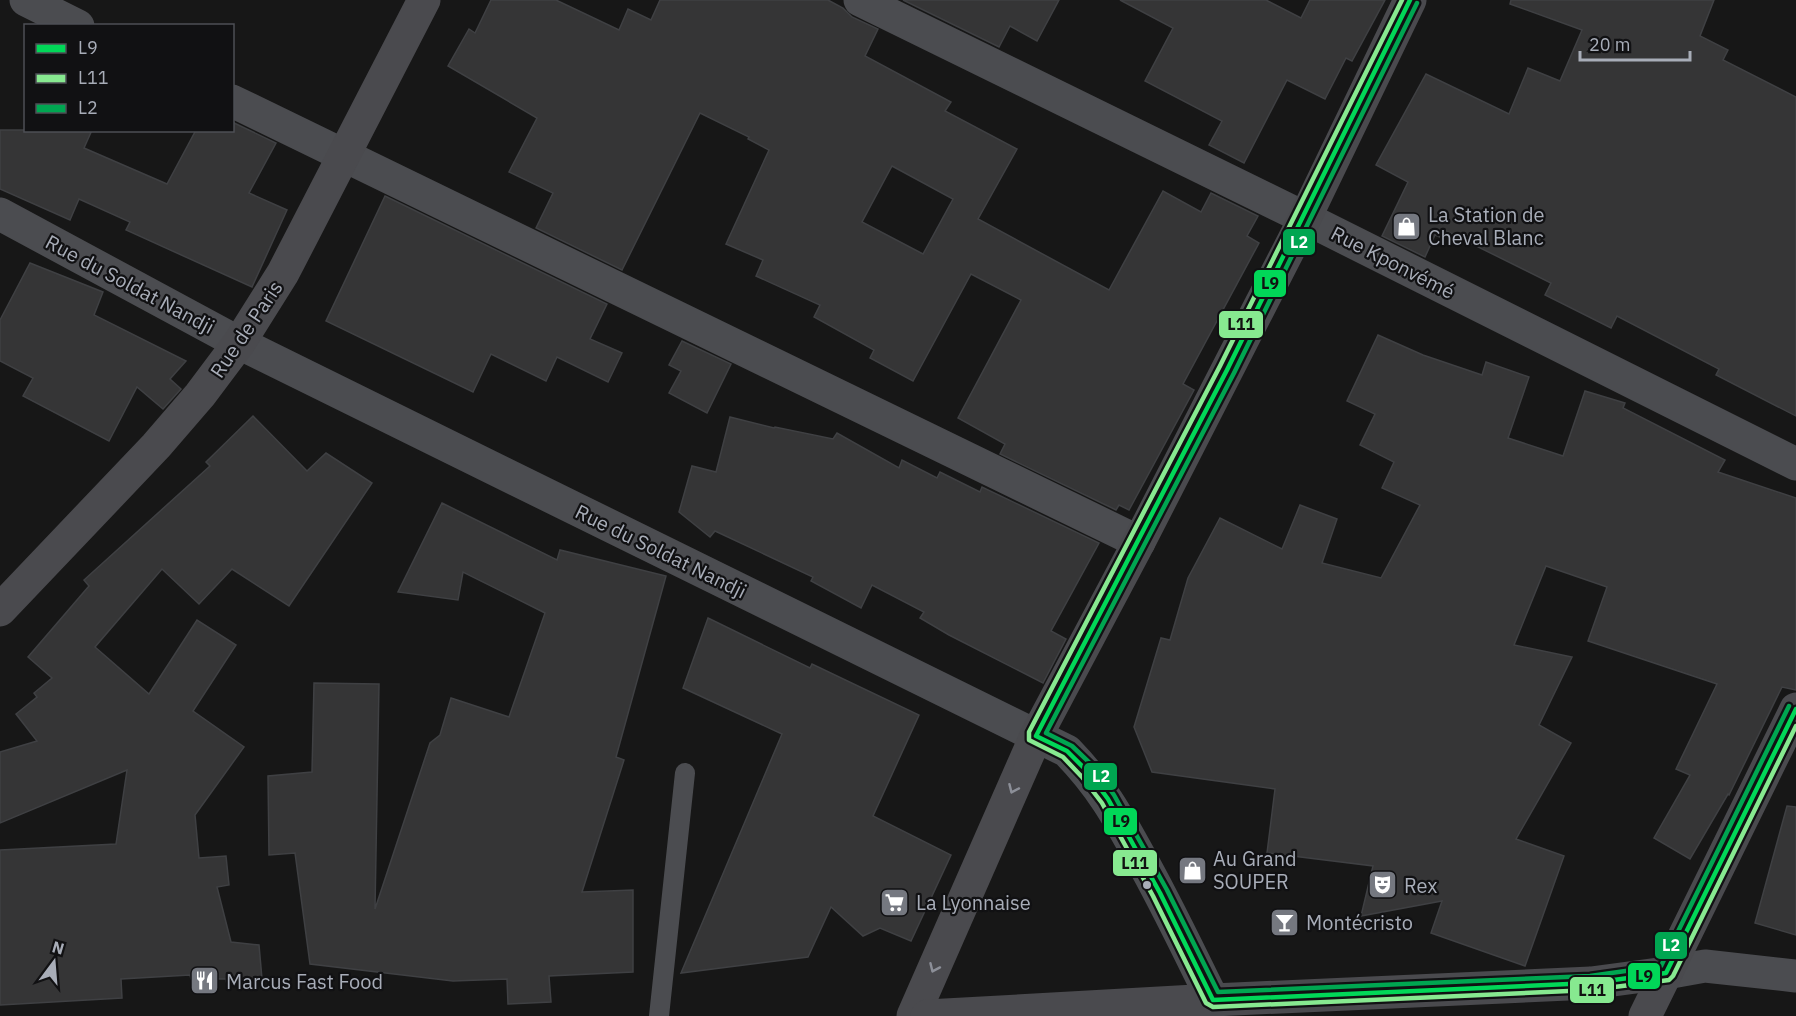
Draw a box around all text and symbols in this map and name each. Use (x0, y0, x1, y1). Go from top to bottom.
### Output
legend (24, 24, 234, 132)
scale bar (1580, 24, 1690, 62)
text: 20 m (1589, 33, 1631, 56)
text: L9 (78, 36, 98, 59)
text: L11 (78, 66, 109, 89)
text: L2 (78, 96, 98, 119)
place label: La Station de Cheval Blanc (1428, 201, 1545, 251)
shop icon: La Station de Cheval Blanc (1391, 210, 1423, 242)
street label: Rue Kponvémé (1327, 219, 1459, 305)
street label: Rue du Soldat Nandji (41, 228, 219, 340)
line badge: L2 (1282, 228, 1316, 256)
text: L2 (1290, 232, 1308, 252)
line badge: L9 (1253, 269, 1287, 298)
text: L9 (1261, 273, 1279, 293)
street label: Rue de Paris (204, 275, 288, 383)
line badge: L11 (1218, 310, 1264, 339)
text: L11 (1227, 314, 1255, 334)
street label: Rue du Soldat Nandji (571, 498, 751, 604)
line badge: L2 (1083, 762, 1118, 791)
text: L2 (1092, 766, 1110, 786)
one-way arrow (1008, 783, 1020, 794)
line badge: L9 (1103, 807, 1138, 836)
text: L9 (1112, 811, 1130, 831)
place label: Au Grand SOUPER (1213, 845, 1297, 895)
line badge: L11 (1112, 849, 1158, 877)
text: L11 (1121, 853, 1149, 873)
shop icon: Au Grand SOUPER (1176, 854, 1208, 886)
theatre icon: Rex (1367, 869, 1399, 901)
place label: Rex (1404, 872, 1437, 899)
unlabelled marker (1141, 879, 1153, 891)
supermarket icon: La Lyonnaise (879, 886, 911, 918)
place label: La Lyonnaise (916, 889, 1031, 916)
bar icon: Montécristo (1269, 906, 1301, 938)
place label: Montécristo (1306, 909, 1413, 936)
line badge: L2 (1654, 931, 1688, 960)
north arrow (24, 932, 84, 992)
text: L2 (1662, 935, 1680, 955)
text: N (50, 936, 66, 959)
one-way arrow (930, 961, 942, 972)
line badge: L9 (1627, 962, 1661, 990)
restaurant icon: Marcus Fast Food (189, 965, 221, 997)
text: L9 (1635, 966, 1653, 986)
place label: Marcus Fast Food (226, 968, 383, 995)
line badge: L11 (1569, 976, 1615, 1004)
text: L11 (1578, 980, 1606, 1000)

